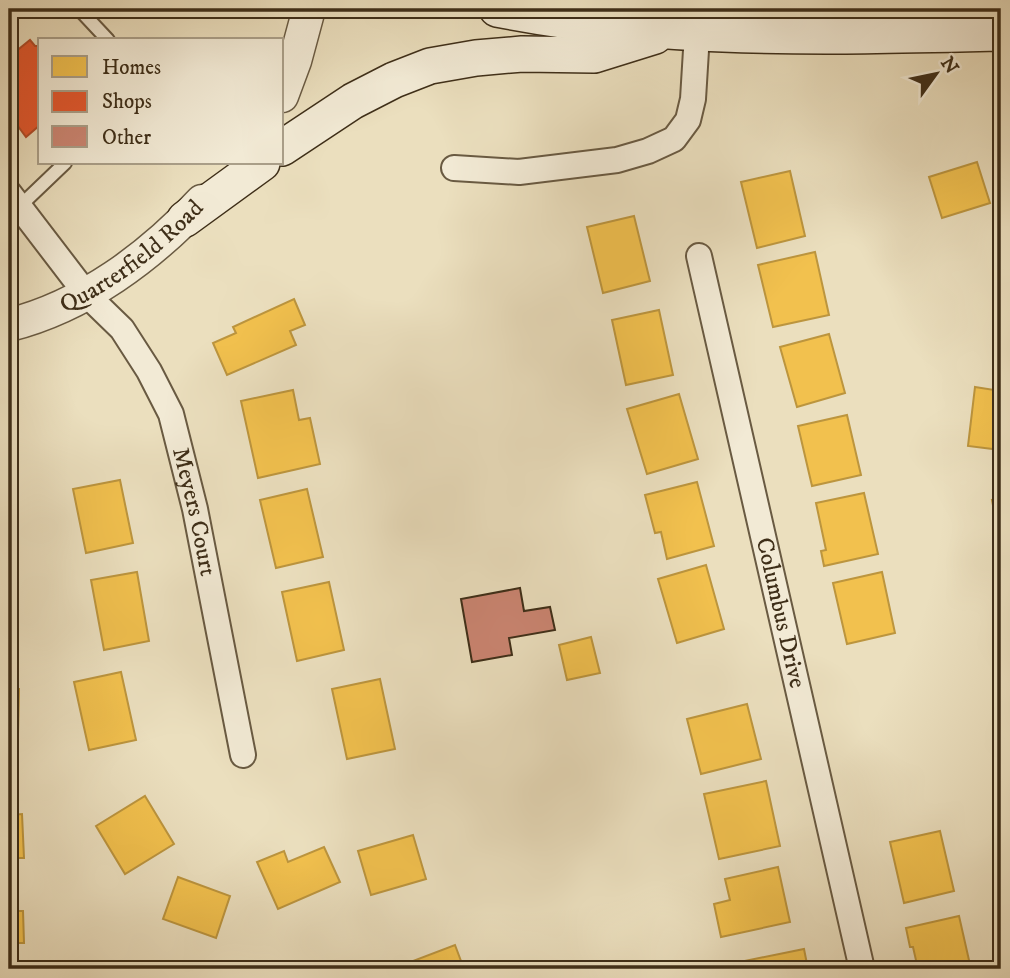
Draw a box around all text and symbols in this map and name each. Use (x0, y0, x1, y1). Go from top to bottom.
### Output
legend (38, 38, 284, 164)
north arrow (902, 38, 972, 108)
text: N (935, 53, 963, 79)
text: Homes (102, 55, 161, 81)
text: Shops (102, 89, 152, 115)
text: Other (102, 125, 151, 151)
street label: Quarterfield Road (55, 194, 210, 320)
street label: Meyers Court (165, 444, 223, 579)
street label: Columbus Drive (749, 535, 812, 691)

